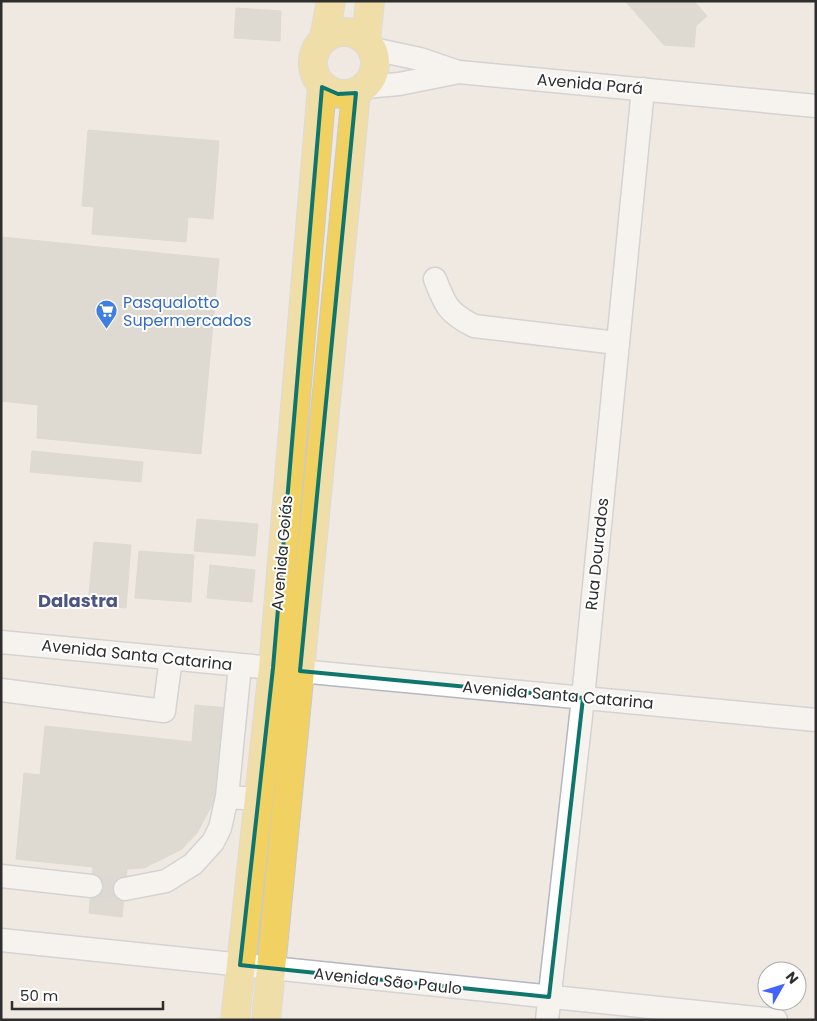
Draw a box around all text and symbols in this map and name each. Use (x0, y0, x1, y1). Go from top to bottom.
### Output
street label: Avenida Pará (536, 68, 644, 100)
place label: Pasqualotto Supermercados (123, 291, 252, 332)
supermarket icon: Pasqualotto Supermercados (95, 299, 119, 330)
street label: Avenida Goiás (266, 494, 298, 612)
street label: Rua Dourados (580, 497, 614, 611)
district label: Dalastra (38, 588, 118, 613)
street label: Avenida Santa Catarina (40, 634, 234, 676)
street label: Avenida Santa Catarina (461, 675, 655, 715)
north arrow (757, 961, 807, 1011)
street label: Avenida São Paulo (313, 962, 463, 1000)
text: N (781, 967, 803, 988)
scale bar (12, 978, 164, 1010)
text: 50 m (20, 985, 58, 1006)

